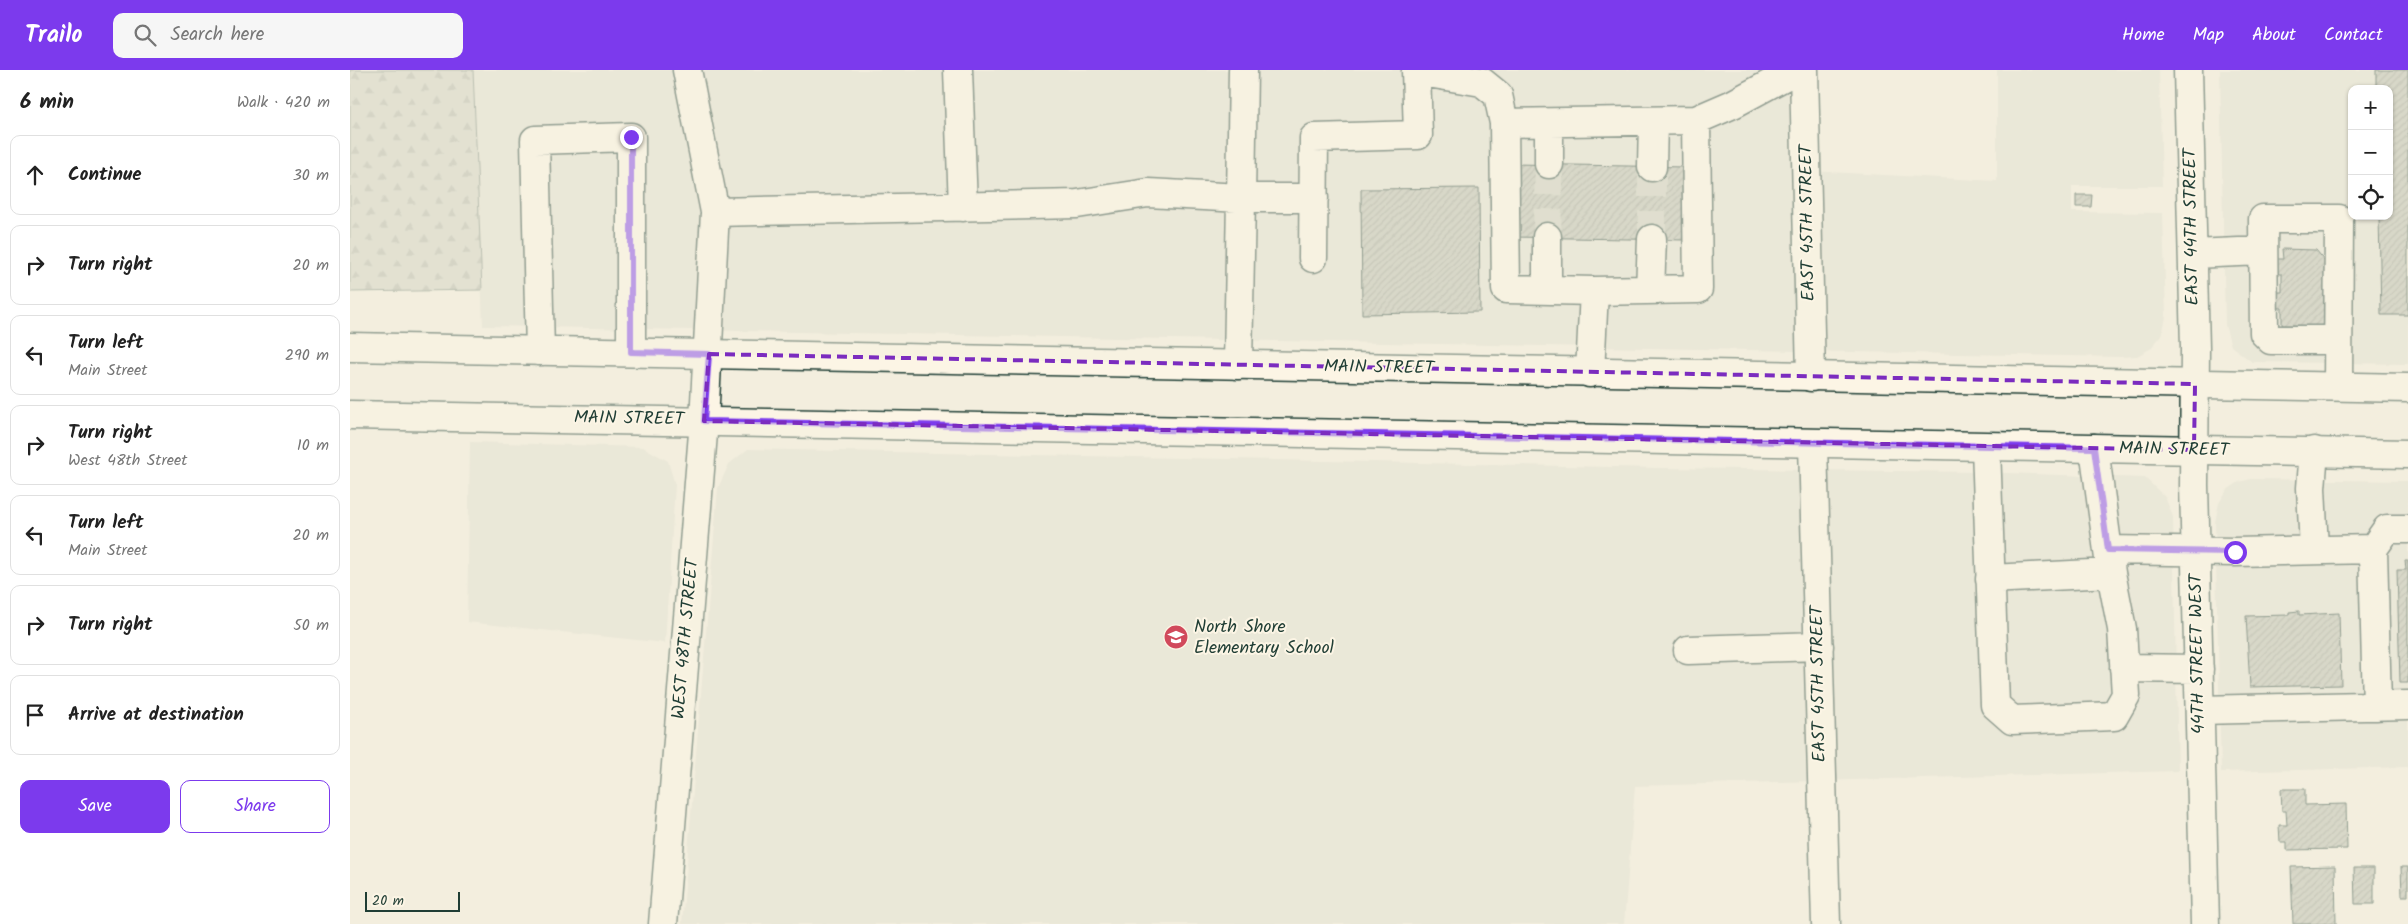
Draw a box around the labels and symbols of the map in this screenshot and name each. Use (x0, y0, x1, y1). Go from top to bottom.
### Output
route end (620, 126, 643, 149)
street label: EAST 45TH STREET (1792, 143, 1824, 302)
street label: EAST 44TH STREET (2176, 147, 2208, 306)
street label: MAIN STREET (1323, 353, 1436, 383)
street label: MAIN STREET (573, 404, 686, 434)
street label: MAIN STREET (2118, 435, 2231, 465)
route start (2224, 541, 2247, 564)
street label: WEST 48TH STREET (665, 556, 708, 720)
street label: 44TH STREET WEST (2182, 572, 2214, 734)
street label: EAST 45TH STREET (1803, 604, 1835, 763)
place label: North Shore Elementary School (1194, 613, 1335, 663)
school or university icon: North Shore Elementary School (1163, 624, 1189, 650)
scale bar (365, 889, 460, 912)

